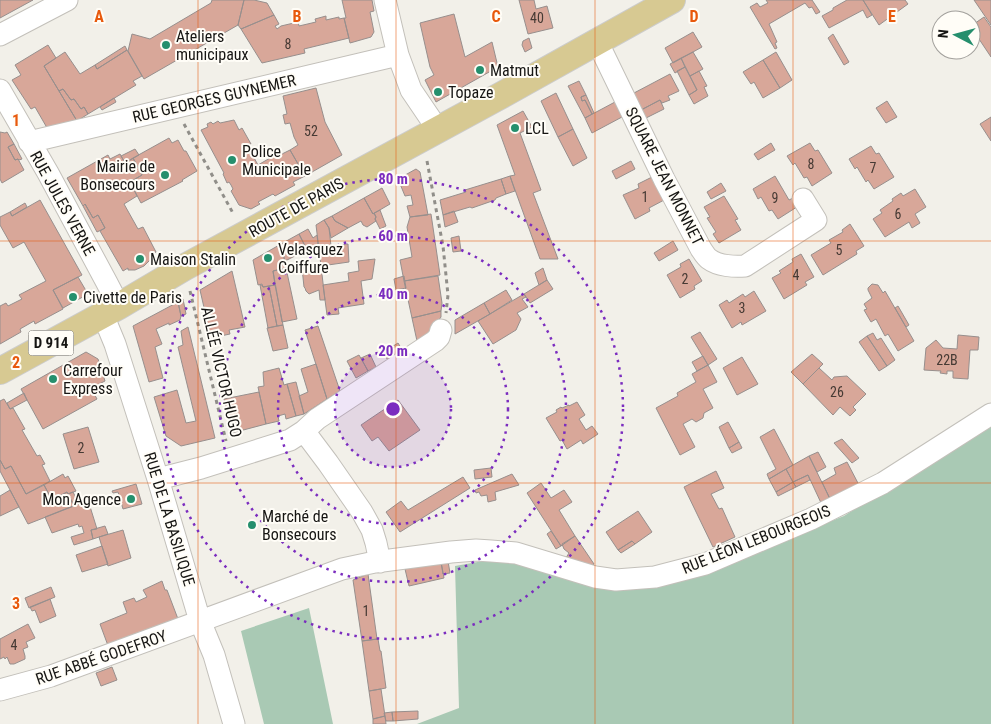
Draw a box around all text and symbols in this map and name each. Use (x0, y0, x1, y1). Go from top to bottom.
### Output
text: A (94, 7, 104, 26)
text: B (293, 7, 302, 26)
text: C (491, 7, 501, 26)
text: D (689, 7, 699, 26)
text: E (888, 7, 896, 26)
house number: 40 (530, 10, 544, 26)
north arrow (931, 10, 981, 60)
place label: Ateliers municipaux (176, 27, 249, 64)
text: N (935, 29, 951, 39)
house number: 8 (285, 36, 292, 52)
marker: Ateliers municipaux (160, 39, 172, 51)
place label: Matmut (490, 61, 539, 80)
marker: Matmut (474, 64, 486, 76)
street label: RUE GEORGES GUYNEMER (131, 70, 298, 127)
place label: Topaze (448, 83, 494, 102)
marker: Topaze (432, 86, 444, 98)
street label: SQUARE JEAN MONNET (621, 104, 708, 249)
text: 1 (12, 111, 20, 130)
place label: LCL (525, 119, 549, 138)
marker: LCL (509, 122, 521, 134)
house number: 52 (304, 123, 318, 139)
place label: Police Municipale (242, 142, 311, 179)
street label: RUE JULES VERNE (26, 148, 99, 259)
marker: Police Municipale (226, 154, 238, 166)
house number: 8 (808, 156, 815, 172)
place label: Mairie de Bonsecours (80, 157, 155, 194)
house number: 7 (870, 160, 877, 176)
marker: Mairie de Bonsecours (159, 169, 171, 181)
text: 80 m (378, 170, 408, 188)
street label: ROUTE DE PARIS (245, 174, 347, 241)
house number: 1 (642, 189, 648, 205)
house number: 9 (772, 190, 778, 206)
house number: 6 (895, 206, 902, 222)
text: 60 m (378, 227, 408, 245)
place label: Velasquez Coiffure (278, 240, 343, 277)
house number: 5 (836, 242, 843, 258)
place label: Maison Stalin (150, 250, 236, 269)
marker: Velasquez Coiffure (262, 252, 274, 264)
marker: Maison Stalin (134, 253, 146, 265)
house number: 4 (793, 267, 800, 283)
house number: 2 (682, 271, 689, 287)
text: 40 m (378, 285, 408, 303)
place label: Civette de Paris (83, 288, 182, 307)
marker: Civette de Paris (67, 291, 79, 303)
house number: 3 (739, 300, 745, 316)
street label: ALLÉE VICTOR HUGO (197, 305, 246, 439)
road number: D 914 (28, 330, 74, 356)
text: 20 m (378, 342, 408, 360)
house number: 22B (936, 352, 958, 368)
text: 2 (12, 353, 20, 372)
place label: Carrefour Express (63, 361, 123, 398)
marker: Carrefour Express (47, 373, 59, 385)
house number: 26 (830, 384, 844, 400)
centre of rings (384, 400, 402, 418)
house number: 2 (78, 440, 85, 456)
street label: RUE DE LA BASILIQUE (140, 450, 199, 588)
place label: Mon Agence (42, 490, 121, 509)
marker: Mon Agence (125, 493, 137, 505)
street label: RUE LÉON LEBOURGEOIS (679, 501, 833, 578)
place label: Marché de Bonsecours (262, 507, 337, 544)
marker: Marché de Bonsecours (246, 519, 258, 531)
text: 3 (12, 594, 20, 613)
house number: 1 (363, 603, 369, 619)
street label: RUE ABBÉ GODEFROY (33, 626, 170, 689)
house number: 4 (11, 637, 18, 653)

